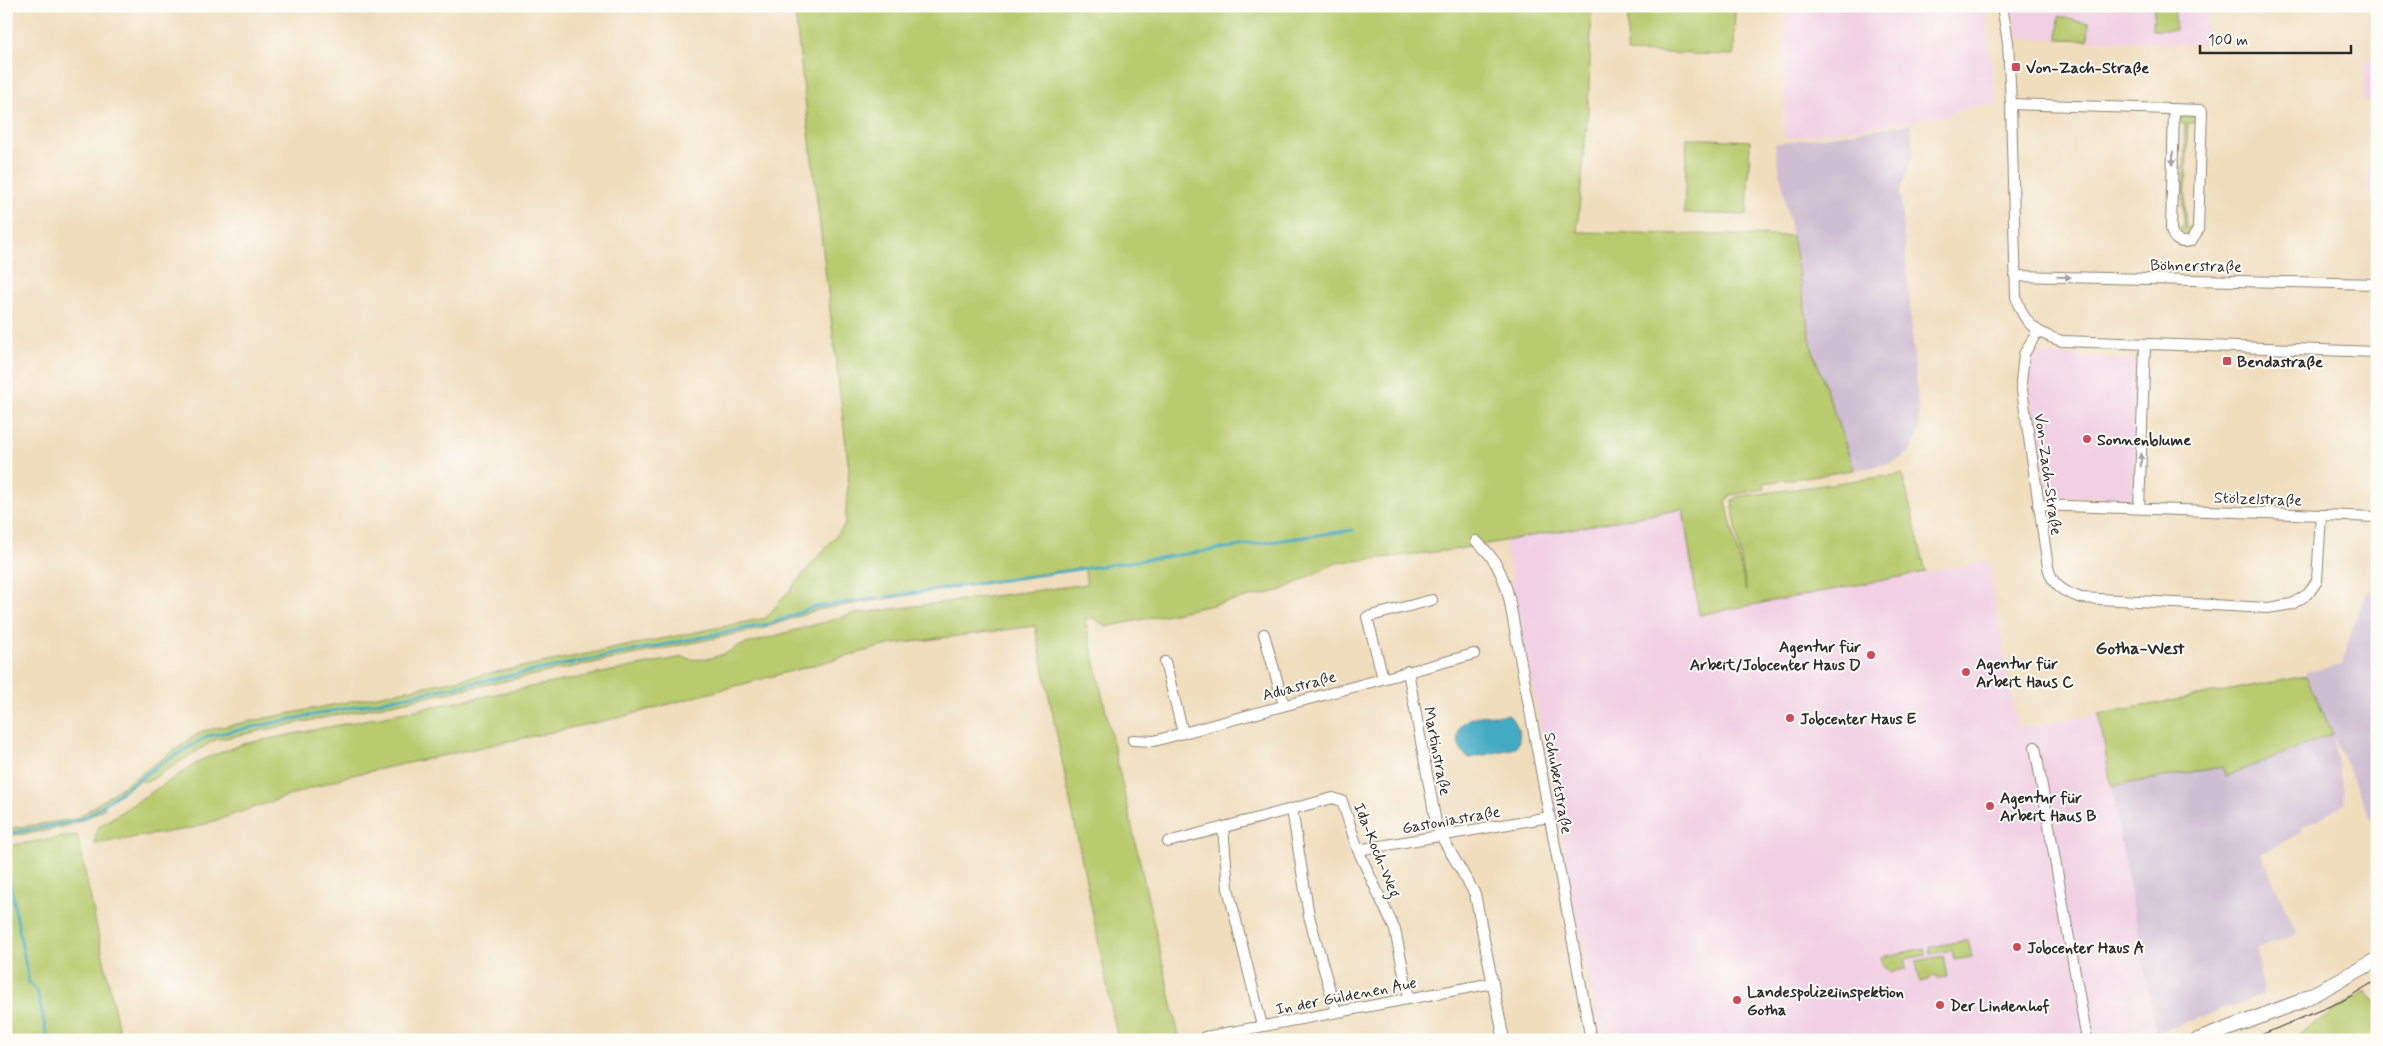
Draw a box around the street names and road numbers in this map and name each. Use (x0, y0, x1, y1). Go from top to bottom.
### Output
street label: Böhnerstraße (2150, 255, 2242, 278)
street label: Von-Zach-Straße (2029, 412, 2066, 537)
street label: Stölzelstraße (2214, 487, 2302, 512)
street label: Aduastraße (1260, 666, 1339, 706)
street label: Martinstraße (1418, 705, 1455, 798)
street label: Schubertstraße (1538, 731, 1577, 836)
street label: Ida-Koch-Weg (1347, 800, 1405, 902)
street label: Gastoniastraße (1400, 801, 1502, 839)
street label: In der Güldenen Aue (1274, 973, 1419, 1020)

